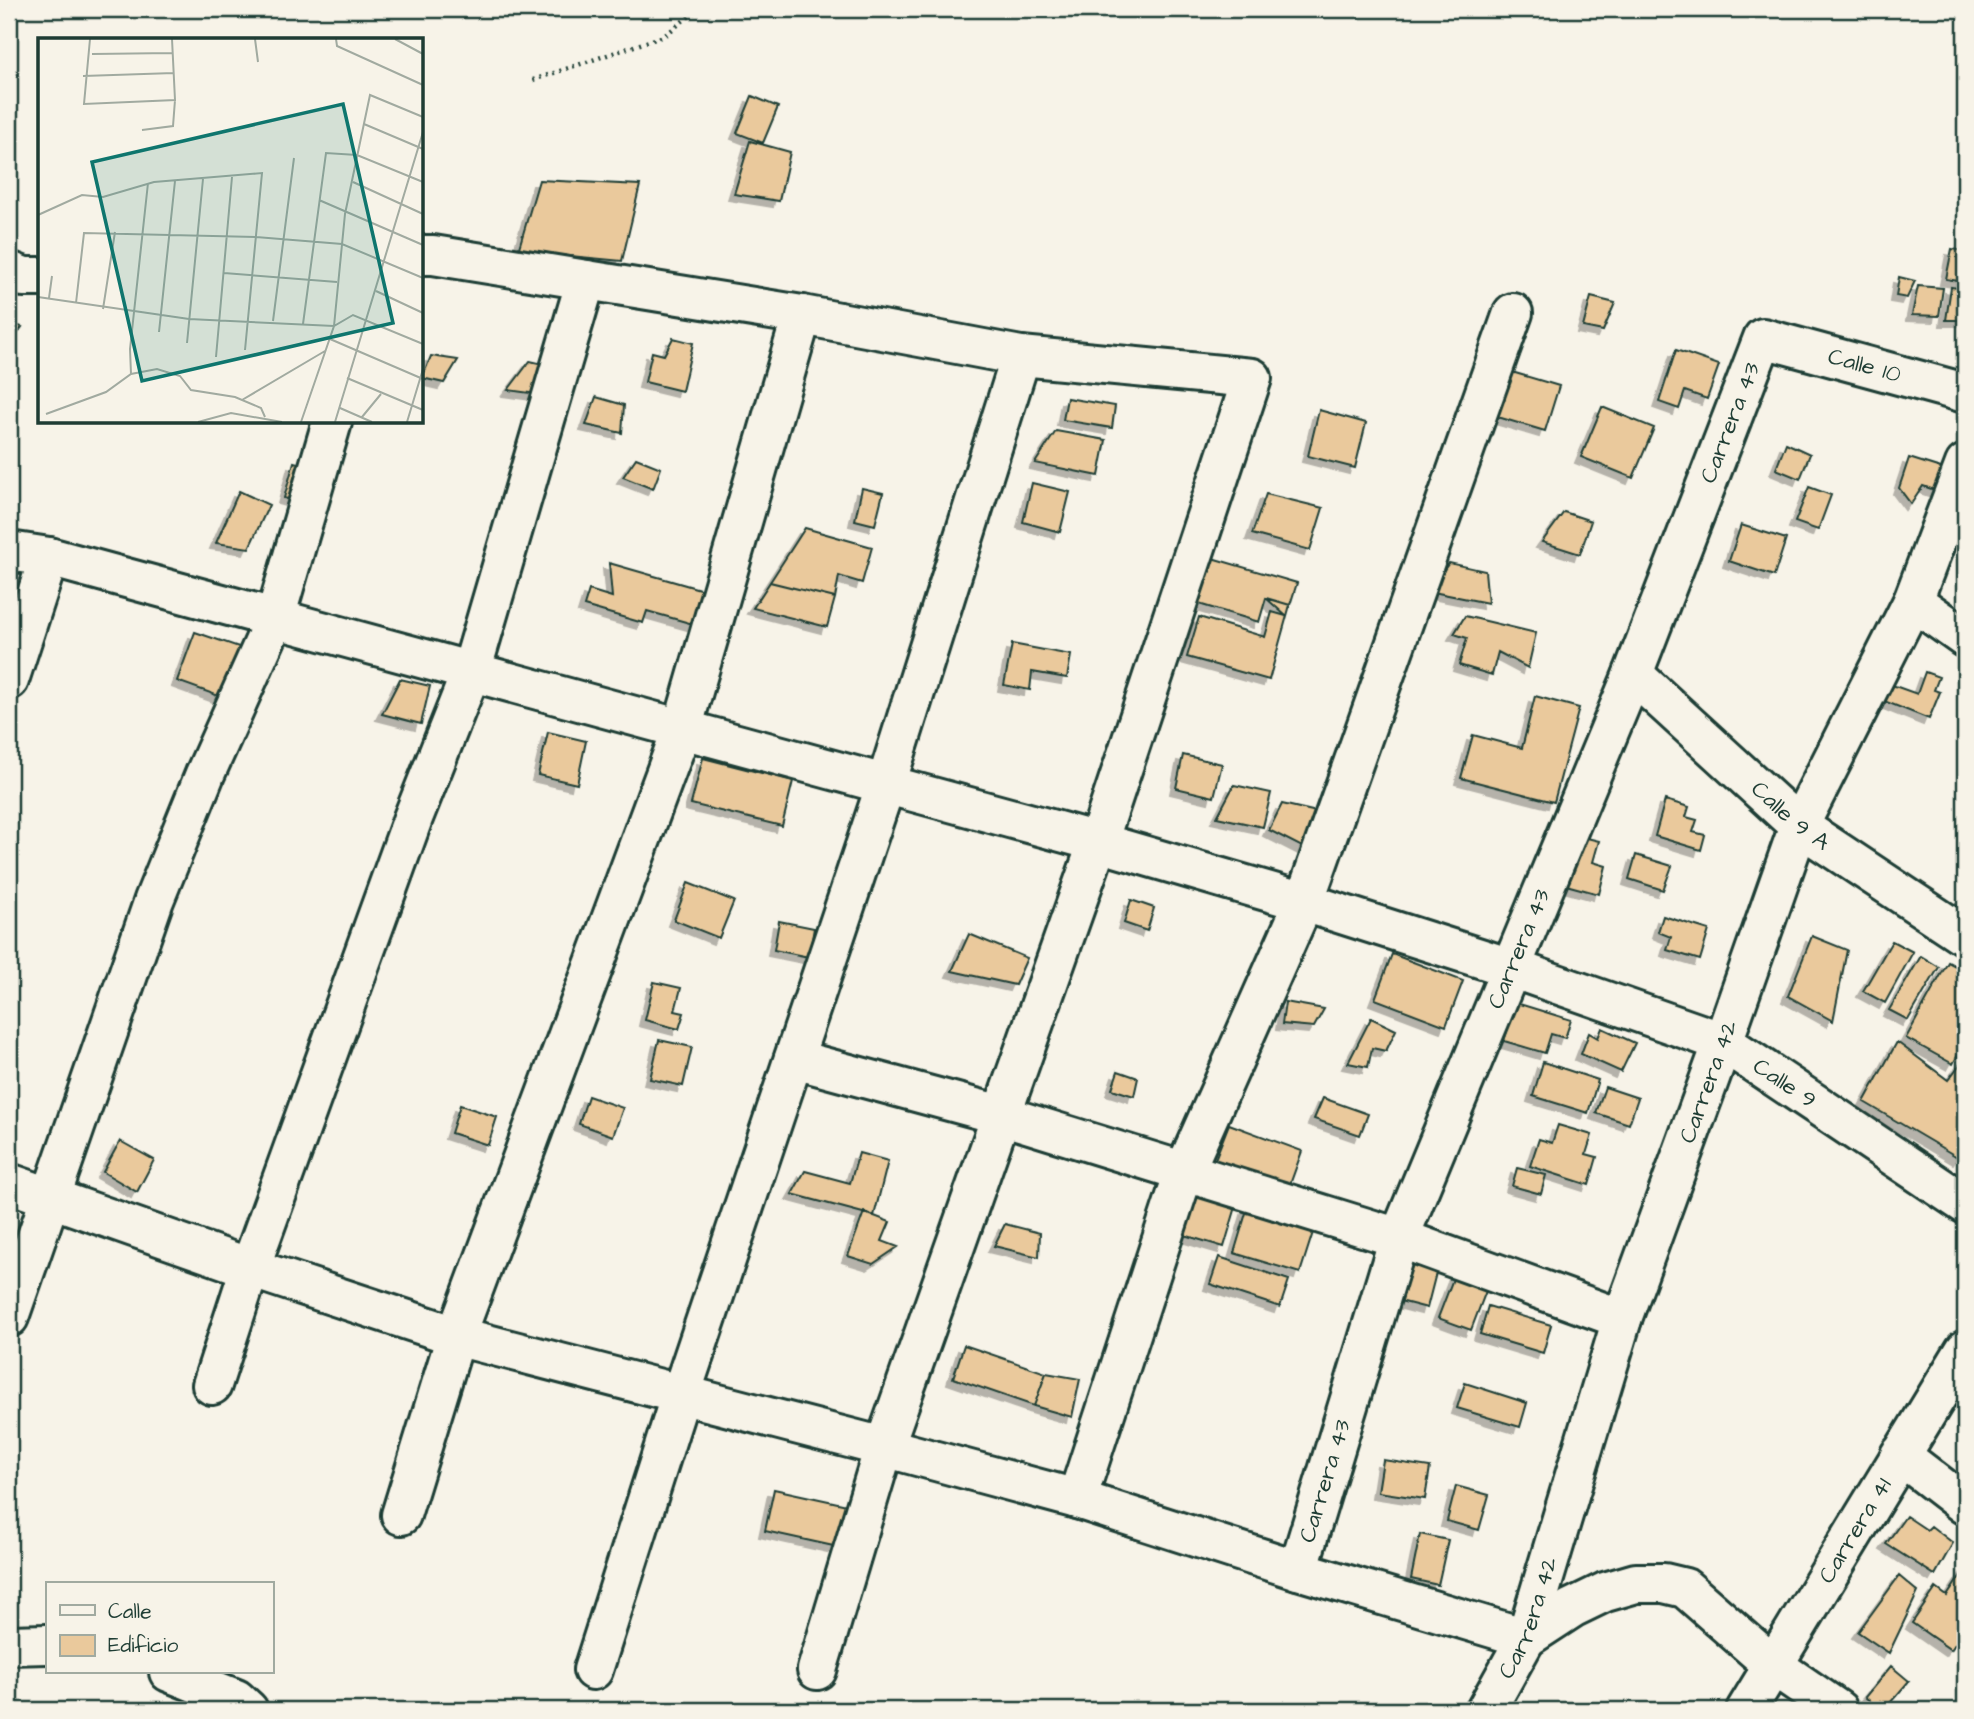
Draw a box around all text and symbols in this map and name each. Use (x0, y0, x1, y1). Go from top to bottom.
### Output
inset map (38, 38, 424, 424)
street label: Calle 10 (1824, 340, 1904, 391)
street label: Carrera 43 (1692, 358, 1768, 488)
street label: Calle 9 A (1744, 774, 1836, 858)
street label: Carrera 43 (1480, 884, 1558, 1014)
street label: Carrera 42 (1671, 1016, 1745, 1148)
street label: Calle 9 (1747, 1050, 1823, 1116)
street label: Carrera 43 (1291, 1415, 1359, 1546)
street label: Carrera 41 (1811, 1472, 1900, 1589)
street label: Carrera 42 (1490, 1553, 1565, 1685)
legend (46, 1582, 273, 1674)
text: Calle (108, 1597, 152, 1626)
text: Edificio (108, 1631, 178, 1660)

